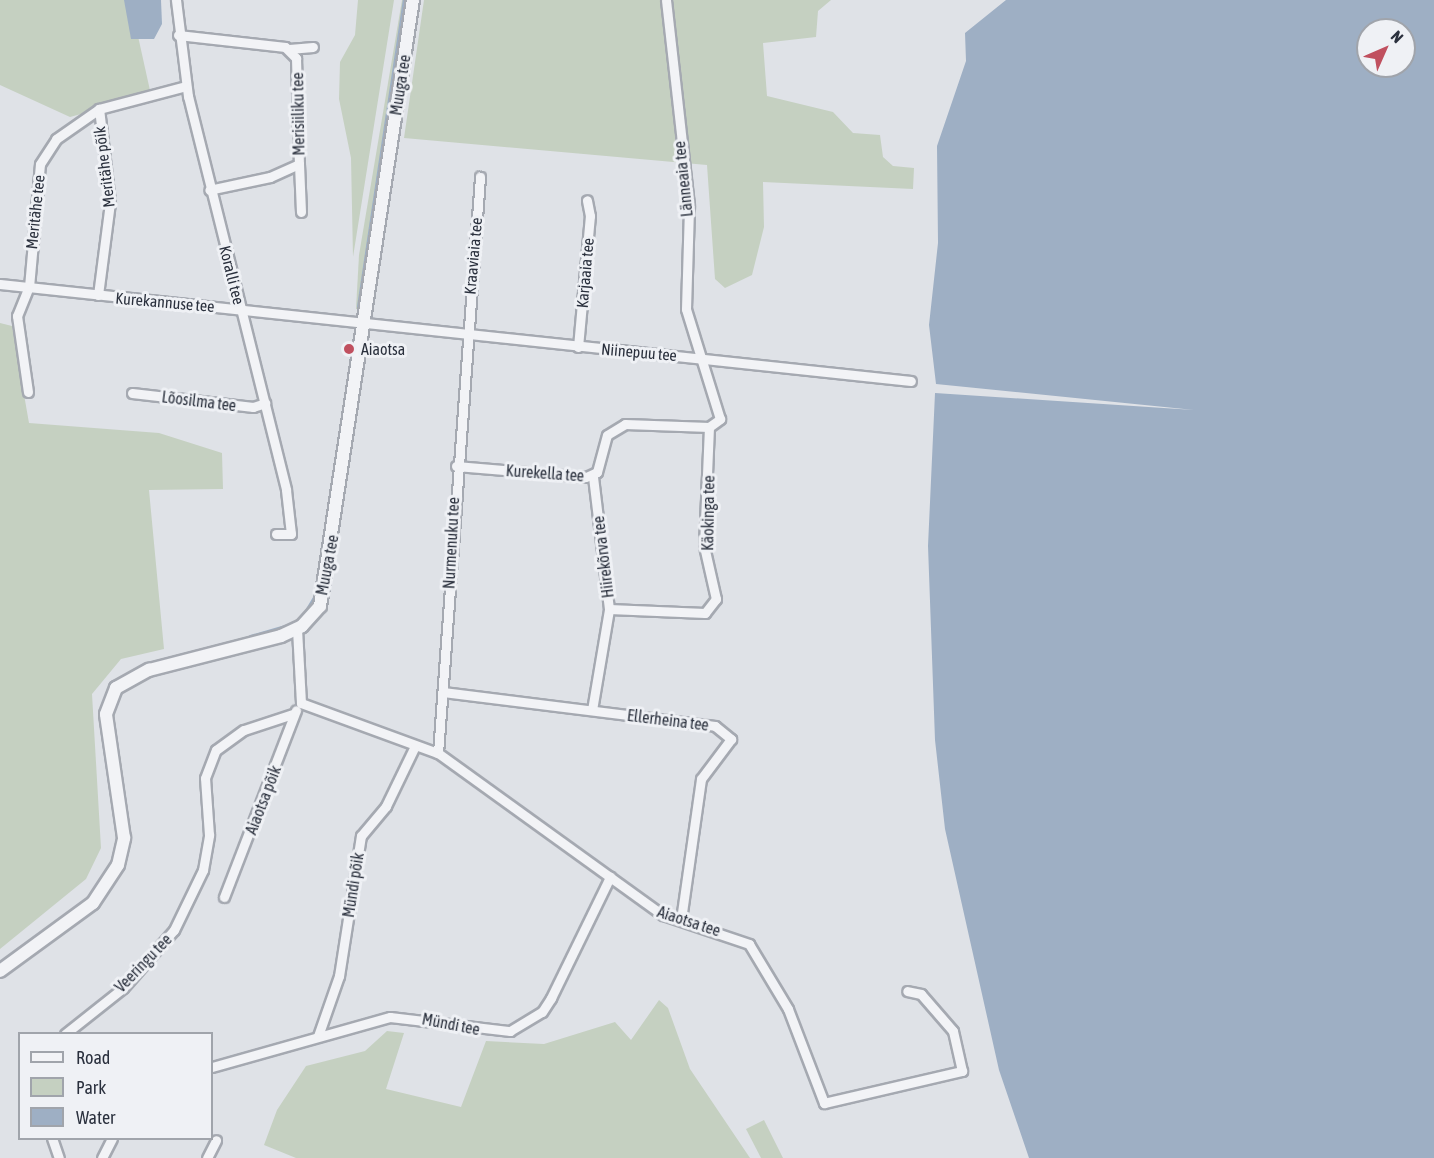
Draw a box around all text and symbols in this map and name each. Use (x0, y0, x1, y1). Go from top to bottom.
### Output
north arrow (1356, 18, 1416, 78)
text: N (1388, 27, 1407, 46)
street label: Muuga tee (386, 53, 414, 117)
street label: Merisiiliku tee (288, 72, 308, 156)
street label: Meritähe põik (90, 125, 118, 209)
street label: Länneaia tee (669, 140, 697, 218)
street label: Meritähe tee (22, 174, 48, 250)
street label: Kraaviaia tee (460, 217, 486, 295)
street label: Karjaaia tee (572, 237, 598, 309)
street label: Koralli tee (215, 244, 249, 306)
street label: Kurekannuse tee (115, 288, 215, 316)
place label: Aiaotsa (361, 339, 405, 359)
street label: Niinepuu tee (600, 339, 678, 365)
marker: Aiaotsa (342, 342, 356, 356)
street label: Lõosilma tee (161, 387, 237, 415)
street label: Kurekella tee (505, 461, 585, 485)
street label: Käokinga tee (698, 475, 718, 551)
street label: Nurmenuku tee (439, 497, 463, 589)
street label: Hiirekõrva tee (588, 515, 618, 599)
street label: Muuga tee (312, 533, 342, 597)
street label: Ellerheina tee (626, 705, 710, 735)
street label: Aiaotsa põik (241, 763, 285, 837)
street label: Mündi põik (338, 851, 368, 919)
street label: Aiaotsa tee (655, 902, 723, 940)
street label: Veeringu tee (111, 930, 175, 996)
street label: Mündi tee (420, 1009, 482, 1039)
legend (18, 1032, 213, 1140)
text: Road (76, 1047, 110, 1068)
text: Park (76, 1077, 106, 1098)
text: Water (76, 1107, 115, 1128)

